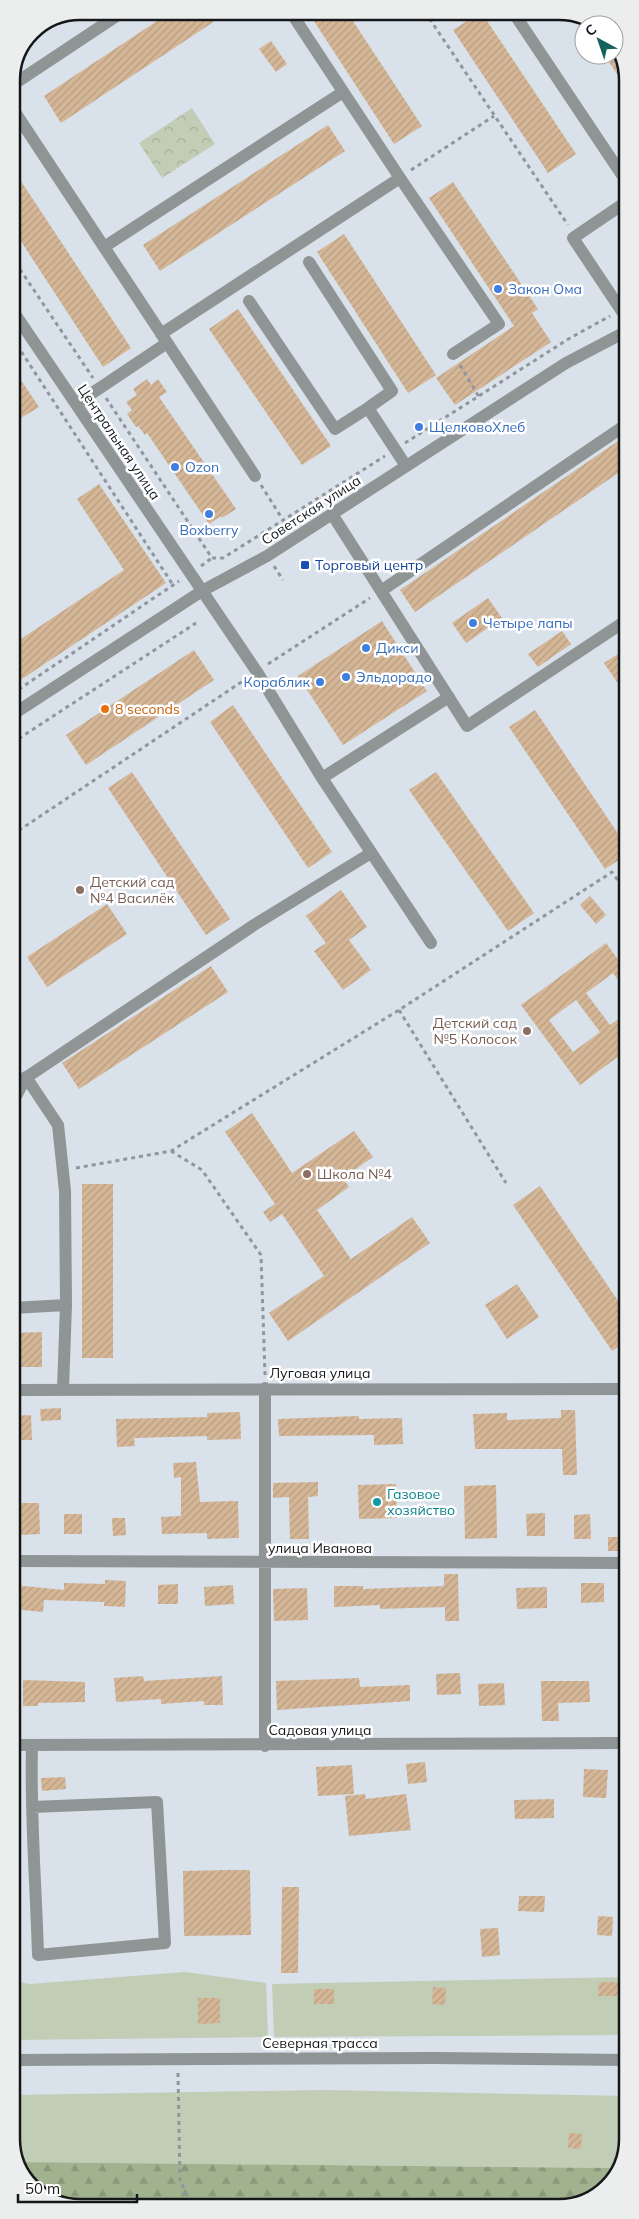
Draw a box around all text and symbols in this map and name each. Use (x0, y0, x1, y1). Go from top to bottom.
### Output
north arrow (574, 15, 624, 65)
text: С (581, 20, 600, 40)
place label: Закон Ома (508, 280, 582, 298)
marker: Закон Ома (492, 283, 504, 295)
street label: Центральная улица (74, 381, 164, 503)
place label: ЩелковоХлеб (429, 418, 526, 436)
marker: ЩелковоХлеб (413, 421, 425, 433)
place label: Ozon (185, 458, 219, 476)
marker: Ozon (169, 461, 181, 473)
street label: Советская улица (258, 471, 364, 549)
marker: Boxberry (203, 508, 215, 520)
place label: Boxberry (180, 521, 239, 539)
place label: Торговый центр (315, 556, 423, 574)
marker: Торговый центр (299, 559, 311, 571)
place label: Четыре лапы (483, 614, 573, 632)
marker: Четыре лапы (467, 617, 479, 629)
place label: Дикси (376, 639, 419, 657)
marker: Дикси (360, 642, 372, 654)
place label: Эльдорадо (356, 668, 432, 686)
marker: Эльдорадо (340, 671, 352, 683)
place label: Кораблик (244, 673, 310, 691)
marker: Кораблик (314, 676, 326, 688)
place label: 8 seconds (115, 700, 180, 718)
marker: 8 seconds (99, 703, 111, 715)
place label: Детский сад №4 Василёк (90, 873, 175, 907)
marker: Детский сад №4 Василёк (74, 884, 86, 896)
place label: Детский сад №5 Колосок (433, 1014, 517, 1048)
marker: Детский сад №5 Колосок (521, 1025, 533, 1037)
place label: Школа №4 (317, 1165, 392, 1183)
marker: Школа №4 (301, 1168, 313, 1180)
street label: Луговая улица (269, 1364, 371, 1382)
place label: Газовое хозяйство (387, 1485, 455, 1519)
marker: Газовое хозяйство (371, 1496, 383, 1508)
street label: улица Иванова (268, 1539, 372, 1557)
street label: Садовая улица (268, 1721, 372, 1739)
street label: Северная трасса (262, 2034, 378, 2052)
scale bar (18, 2172, 136, 2204)
text: 50 m (25, 2179, 60, 2198)

